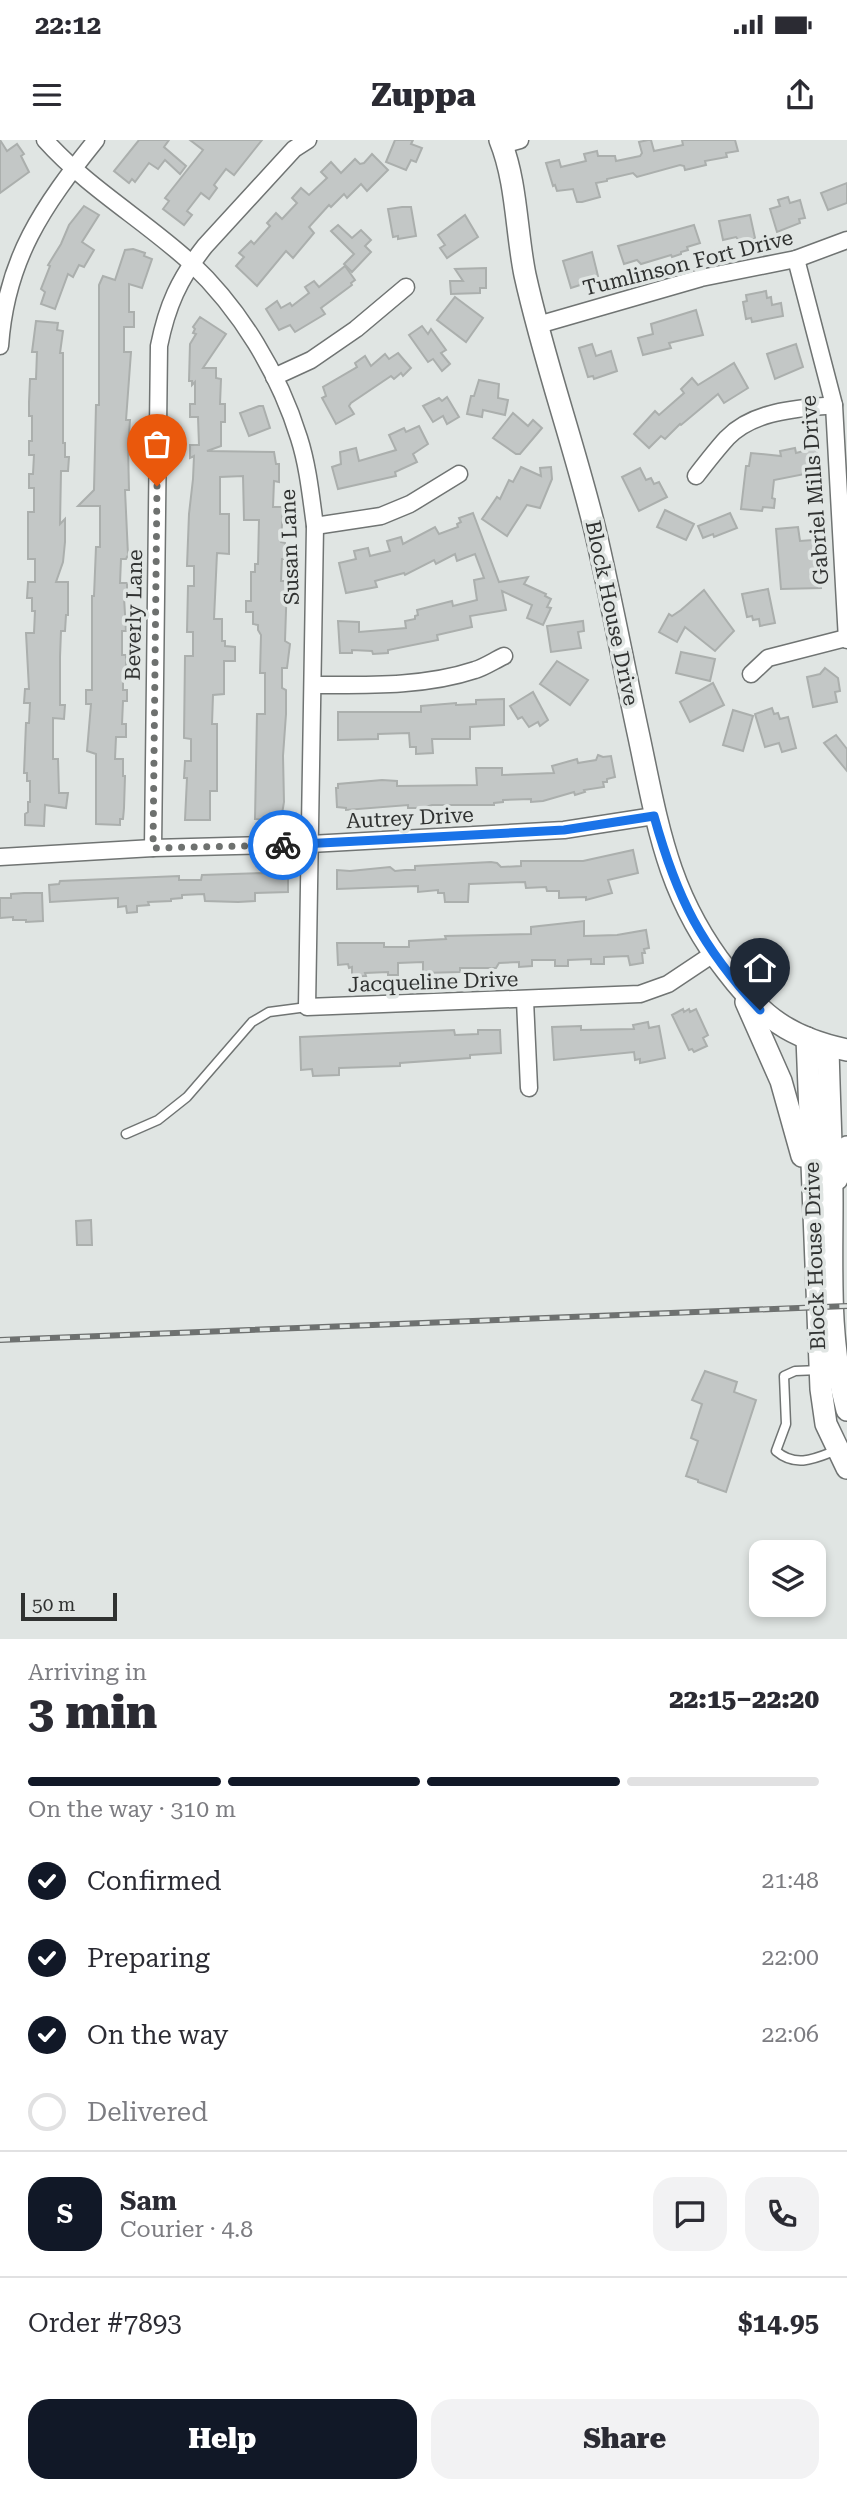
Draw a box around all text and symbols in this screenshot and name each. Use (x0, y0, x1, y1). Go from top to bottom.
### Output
text: 22:12 (35, 10, 101, 40)
icon: menu (28, 76, 66, 114)
text: Zuppa (371, 76, 476, 114)
icon: share (781, 76, 819, 114)
street label: Tumlinson Fort Drive (580, 225, 796, 301)
street label: Gabriel Mills Drive (796, 394, 834, 586)
pin (127, 414, 187, 486)
icon: bag (138, 425, 176, 463)
street label: Susan Lane (276, 489, 304, 605)
street label: Block House Drive (581, 518, 643, 708)
street label: Beverly Lane (121, 549, 147, 681)
street label: Autrey Drive (346, 803, 474, 833)
courier (248, 810, 318, 880)
icon: bike (264, 826, 302, 864)
pin (730, 938, 790, 1010)
icon: home (741, 949, 779, 987)
street label: Jacqueline Drive (347, 967, 519, 997)
street label: Block House Drive (800, 1161, 830, 1351)
map controls (749, 1540, 826, 1617)
button: layers (749, 1540, 826, 1617)
scale bar (21, 1590, 117, 1622)
text: 50 m (32, 1593, 75, 1616)
text: Arriving in (28, 1659, 147, 1686)
text: 22:15–22:20 (669, 1684, 819, 1714)
text: 3 min (28, 1685, 157, 1739)
text: On the way · 310 m (28, 1796, 236, 1823)
icon: check (28, 1862, 66, 1900)
text: Confirmed (87, 1866, 222, 1896)
text: 21:48 (762, 1867, 819, 1894)
icon: check (28, 1939, 66, 1977)
text: Preparing (87, 1943, 210, 1973)
text: 22:00 (762, 1944, 819, 1971)
icon: check (28, 2016, 66, 2054)
text: On the way (87, 2020, 228, 2050)
text: 22:06 (762, 2021, 819, 2048)
text: Delivered (87, 2097, 208, 2127)
button: chat (653, 2177, 727, 2251)
button: phone (745, 2177, 819, 2251)
text: Sam (120, 2186, 177, 2216)
text: S (57, 2199, 73, 2229)
text: Courier · 4.8 (120, 2216, 253, 2243)
text: Order #7893 (28, 2308, 182, 2338)
text: $14.95 (738, 2308, 819, 2338)
button: Help (28, 2399, 417, 2479)
button: Share (431, 2399, 819, 2479)

